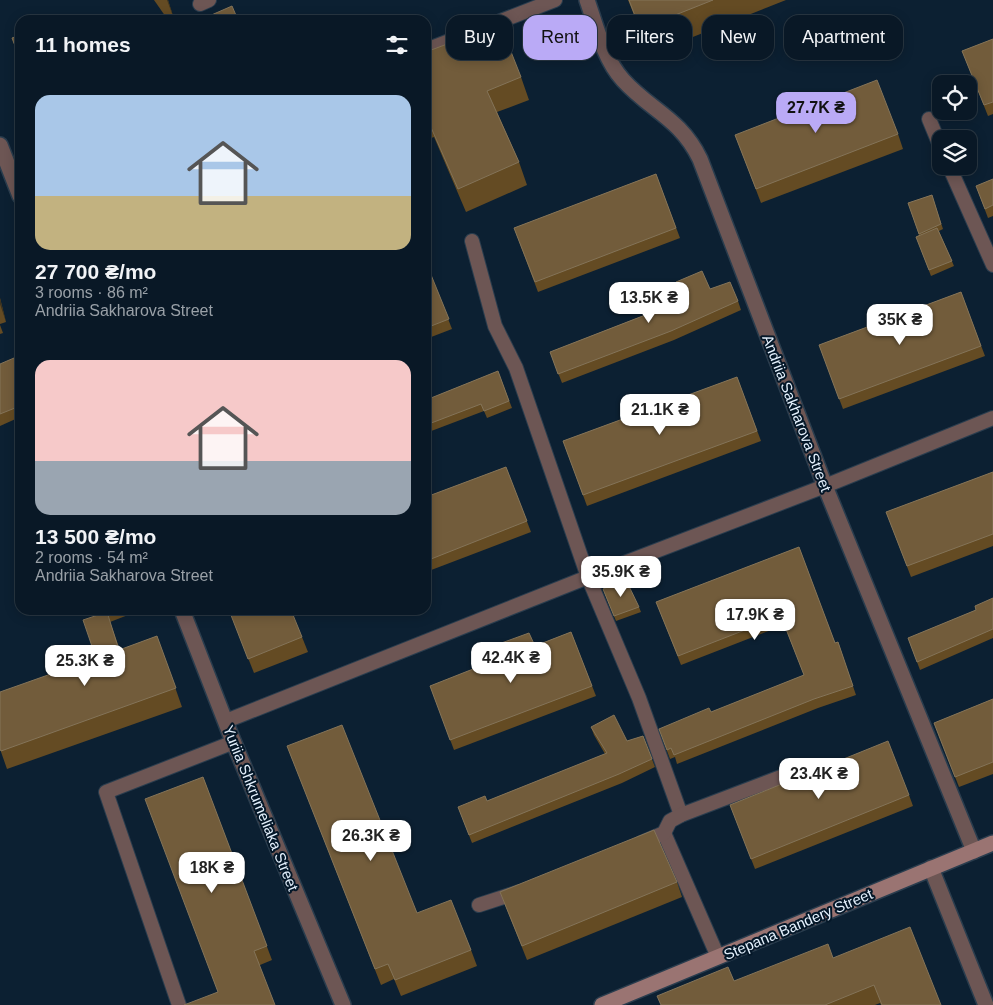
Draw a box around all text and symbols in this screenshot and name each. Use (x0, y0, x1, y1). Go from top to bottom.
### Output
chip: Buy (446, 15, 513, 60)
chip: Rent (523, 15, 597, 60)
chip: Filters (607, 15, 692, 60)
chip: New (702, 15, 774, 60)
chip: Apartment (784, 15, 903, 60)
icon: filters (383, 31, 411, 59)
text: 11 homes (35, 33, 131, 56)
map controls (932, 75, 977, 175)
button: locate (932, 75, 977, 120)
pin: 27.7K ₴ (770, 92, 862, 134)
text: 27.7K ₴ (787, 99, 845, 116)
icon: home (178, 128, 268, 218)
button: layers (932, 130, 977, 175)
text: 27 700 ₴/mo (35, 260, 156, 283)
pin: 13.5K ₴ (603, 282, 695, 324)
text: 3 rooms · 86 m² (35, 284, 148, 301)
text: 13.5K ₴ (620, 289, 678, 306)
text: Andriia Sakharova Street (35, 302, 213, 319)
pin: 35K ₴ (865, 304, 935, 346)
text: 35K ₴ (878, 311, 922, 328)
street label: Andriia Sakharova Street (759, 332, 835, 495)
icon: home (178, 393, 268, 483)
pin: 21.1K ₴ (614, 394, 706, 436)
text: 21.1K ₴ (631, 401, 689, 418)
text: 13 500 ₴/mo (35, 525, 156, 548)
text: 2 rooms · 54 m² (35, 549, 148, 566)
pin: 35.9K ₴ (575, 556, 667, 598)
text: 35.9K ₴ (592, 563, 650, 580)
text: Andriia Sakharova Street (35, 567, 213, 584)
pin: 17.9K ₴ (709, 598, 801, 641)
text: 17.9K ₴ (726, 606, 784, 623)
pin: 42.4K ₴ (465, 642, 557, 684)
pin: 25.3K ₴ (39, 644, 131, 687)
text: 42.4K ₴ (482, 649, 540, 666)
text: 25.3K ₴ (56, 652, 114, 669)
street label: Yuriia Shkrumeliaka Street (220, 723, 302, 894)
pin: 23.4K ₴ (773, 758, 865, 800)
text: 23.4K ₴ (790, 765, 848, 782)
pin: 26.3K ₴ (325, 820, 417, 862)
text: 26.3K ₴ (342, 827, 400, 844)
pin: 18K ₴ (177, 852, 247, 894)
text: 18K ₴ (190, 859, 234, 876)
street label: Stepana Bandery Street (721, 885, 876, 963)

